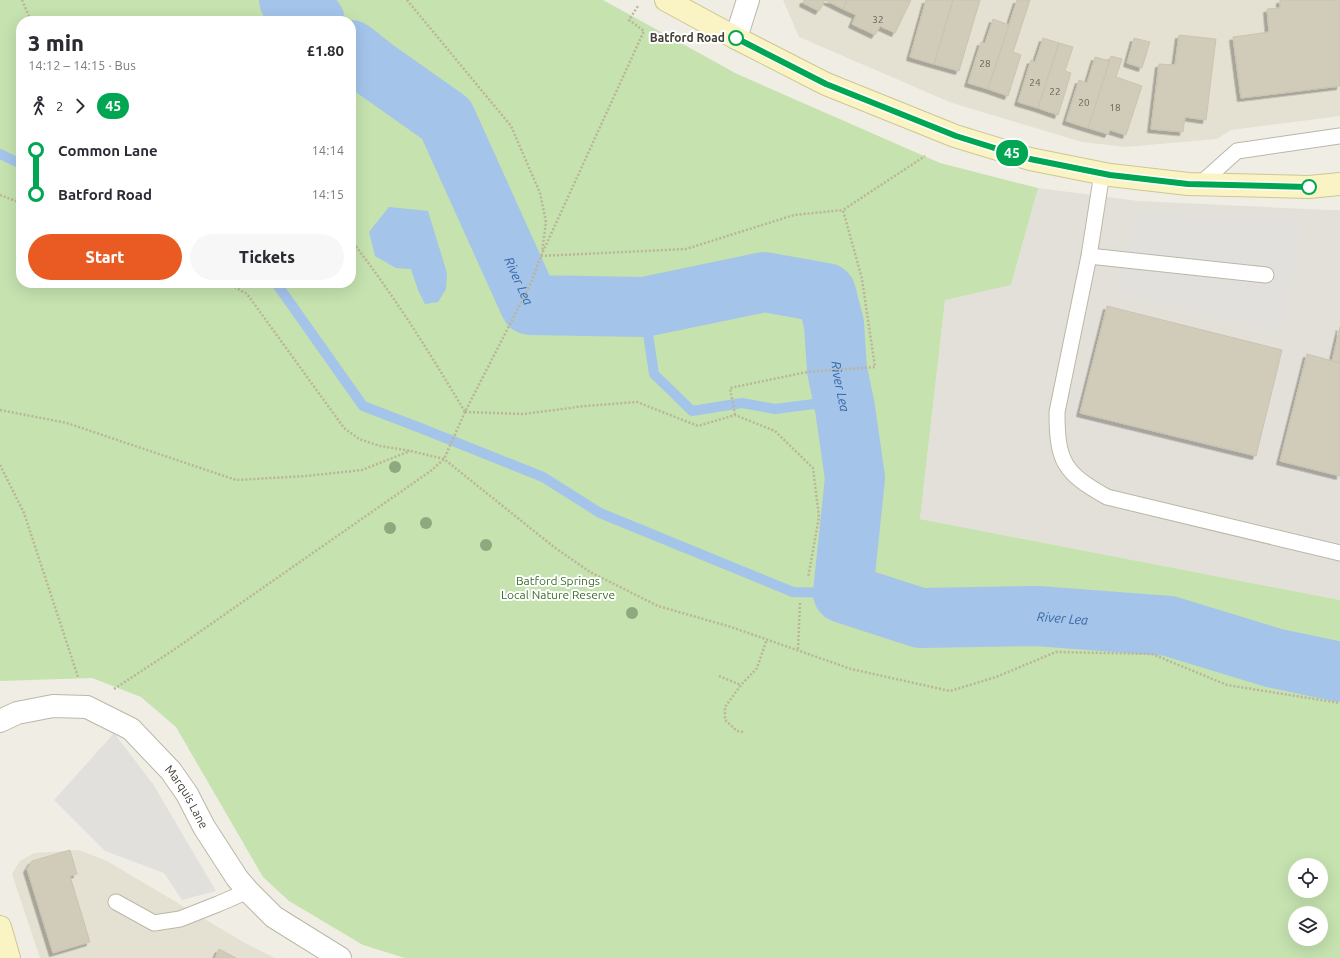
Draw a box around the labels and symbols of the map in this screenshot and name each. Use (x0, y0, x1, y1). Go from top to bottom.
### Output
house number: 32 (872, 14, 884, 25)
marker: Batford Road (728, 30, 744, 46)
place label: Batford Road (650, 31, 725, 44)
house number: 28 (979, 58, 991, 69)
house number: 24 (1029, 77, 1041, 88)
house number: 22 (1049, 86, 1061, 97)
house number: 20 (1078, 97, 1090, 108)
house number: 18 (1109, 102, 1121, 113)
line badge: 45 (994, 140, 1030, 166)
unlabelled marker (1301, 179, 1317, 195)
water label: River Lea (502, 255, 536, 307)
water label: River Lea (829, 361, 852, 413)
park label: Batford Springs Local Nature Reserve (501, 574, 615, 601)
water label: River Lea (1036, 609, 1089, 627)
street label: Marquis Lane (163, 762, 211, 831)

